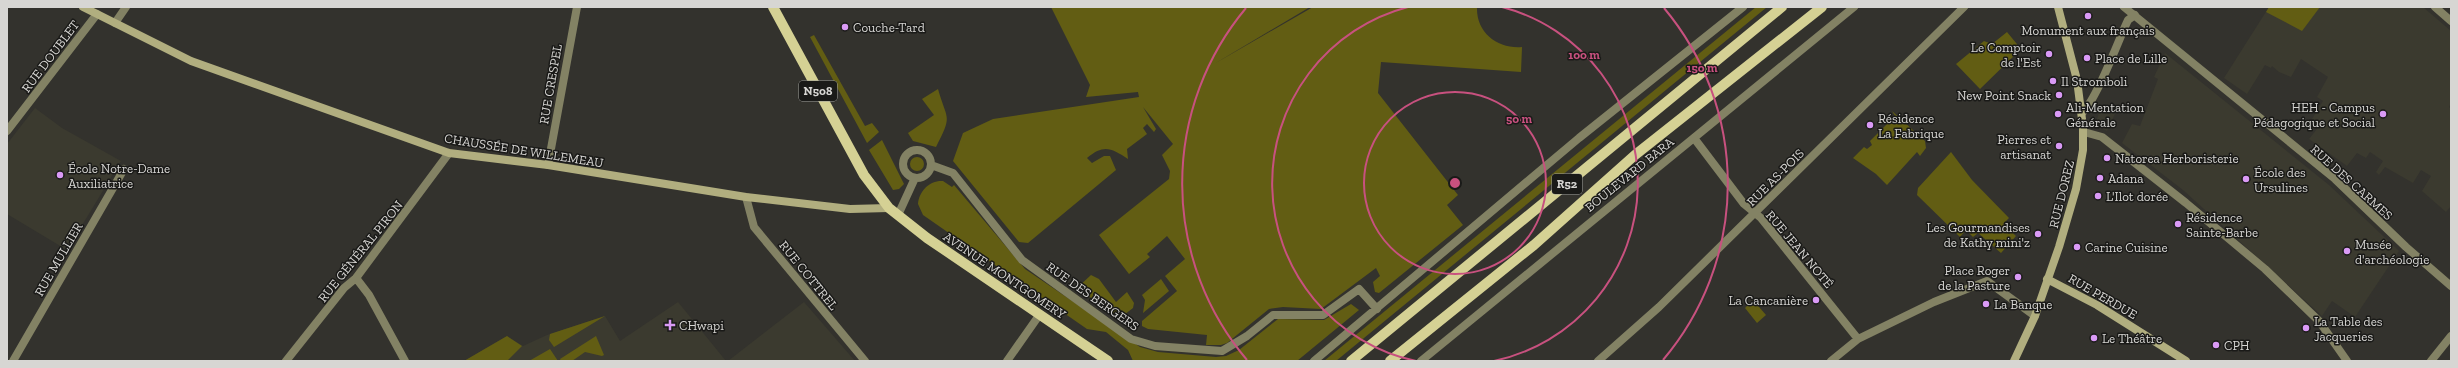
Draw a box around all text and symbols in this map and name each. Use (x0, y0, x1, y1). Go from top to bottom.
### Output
marker: Monument aux français (2083, 11, 2093, 21)
street label: RUE DOUBLET (18, 17, 82, 95)
place label: Couche-Tard (853, 20, 925, 35)
marker: Couche-Tard (840, 22, 850, 32)
place label: Monument aux français (2021, 23, 2155, 38)
place label: Le Comptoir de l'Est (1971, 40, 2041, 70)
street label: RUE CRESPEL (536, 43, 565, 125)
text: 100 m (1568, 48, 1600, 62)
marker: Le Comptoir de l'Est (2044, 49, 2054, 59)
place label: Place de Lille (2095, 51, 2167, 66)
marker: Place de Lille (2082, 53, 2092, 63)
text: 150 m (1687, 61, 1718, 75)
place label: Il Stromboli (2061, 74, 2128, 89)
marker: Il Stromboli (2048, 76, 2058, 86)
road number: N508 (799, 81, 837, 101)
place label: New Point Snack (1957, 88, 2051, 103)
marker: New Point Snack (2054, 90, 2064, 100)
place label: Ali-Mentation Générale (2066, 100, 2144, 130)
place label: HEH - Campus Pédagogique et Social (2254, 100, 2376, 130)
marker: Ali-Mentation Générale (2053, 109, 2063, 119)
marker: HEH - Campus Pédagogique et Social (2378, 109, 2388, 119)
place label: Résidence La Fabrique (1878, 111, 1944, 141)
text: 50 m (1506, 112, 1532, 126)
marker: Résidence La Fabrique (1865, 120, 1875, 130)
street label: CHAUSSÉE DE WILLEMEAU (443, 130, 605, 171)
place label: Pierres et artisanat (1997, 132, 2051, 162)
street label: BOULEVARD BARA (1582, 134, 1677, 215)
marker: Pierres et artisanat (2054, 141, 2064, 151)
street label: RUE DES CARMES (2308, 142, 2396, 223)
street label: RUE AS-POIS (1744, 146, 1807, 209)
place label: Natorea Herboristerie (2115, 151, 2239, 166)
marker: Natorea Herboristerie (2102, 153, 2112, 163)
street label: RUE DOREZ (2046, 158, 2077, 230)
place label: École Notre-Dame Auxiliatrice (68, 161, 170, 191)
place label: École des Ursulines (2254, 165, 2308, 195)
marker: École Notre-Dame Auxiliatrice (55, 170, 65, 180)
place label: Adana (2108, 171, 2144, 186)
marker: Adana (2095, 173, 2105, 183)
road number: R52 (1552, 174, 1582, 194)
marker: École des Ursulines (2241, 174, 2251, 184)
centre of rings (1448, 176, 1462, 190)
place label: L'Ilot dorée (2106, 189, 2168, 204)
marker: L'Ilot dorée (2093, 191, 2103, 201)
street label: RUE GÉNÉRAL PIRON (315, 197, 406, 305)
street label: RUE JEAN NOTÉ (1763, 207, 1837, 291)
place label: Résidence Sainte-Barbe (2186, 210, 2258, 240)
marker: Résidence Sainte-Barbe (2173, 219, 2183, 229)
street label: RUE MULLIER (31, 220, 86, 299)
place label: Les Gourmandises de Kathy mini'z (1927, 220, 2030, 250)
street label: AVENUE MONTGOMERY (941, 229, 1069, 322)
marker: Les Gourmandises de Kathy mini'z (2033, 229, 2043, 239)
place label: Musée d'archéologie (2355, 237, 2429, 267)
street label: RUE COTTREL (776, 238, 841, 313)
place label: Carine Cuisine (2085, 240, 2168, 255)
marker: Carine Cuisine (2072, 242, 2082, 252)
marker: Musée d'archéologie (2342, 246, 2352, 256)
street label: RUE DES BERGERS (1044, 259, 1142, 334)
place label: Place Roger de la Pasture (1938, 263, 2010, 293)
street label: RUE PERDUE (2066, 271, 2140, 322)
marker: Place Roger de la Pasture (2013, 272, 2023, 282)
place label: La Cancanière (1729, 293, 1808, 308)
marker: La Cancanière (1811, 295, 1821, 305)
place label: La Banque (1994, 297, 2052, 312)
marker: La Banque (1981, 299, 1991, 309)
place label: La Table des Jacqueries (2314, 314, 2383, 344)
place label: CHwapi (679, 318, 724, 333)
marker: CHwapi (664, 319, 676, 331)
marker: La Table des Jacqueries (2301, 323, 2311, 333)
place label: Le Théâtre (2102, 331, 2162, 346)
marker: Le Théâtre (2089, 333, 2099, 343)
place label: CPH (2224, 338, 2250, 353)
marker: CPH (2211, 340, 2221, 350)

